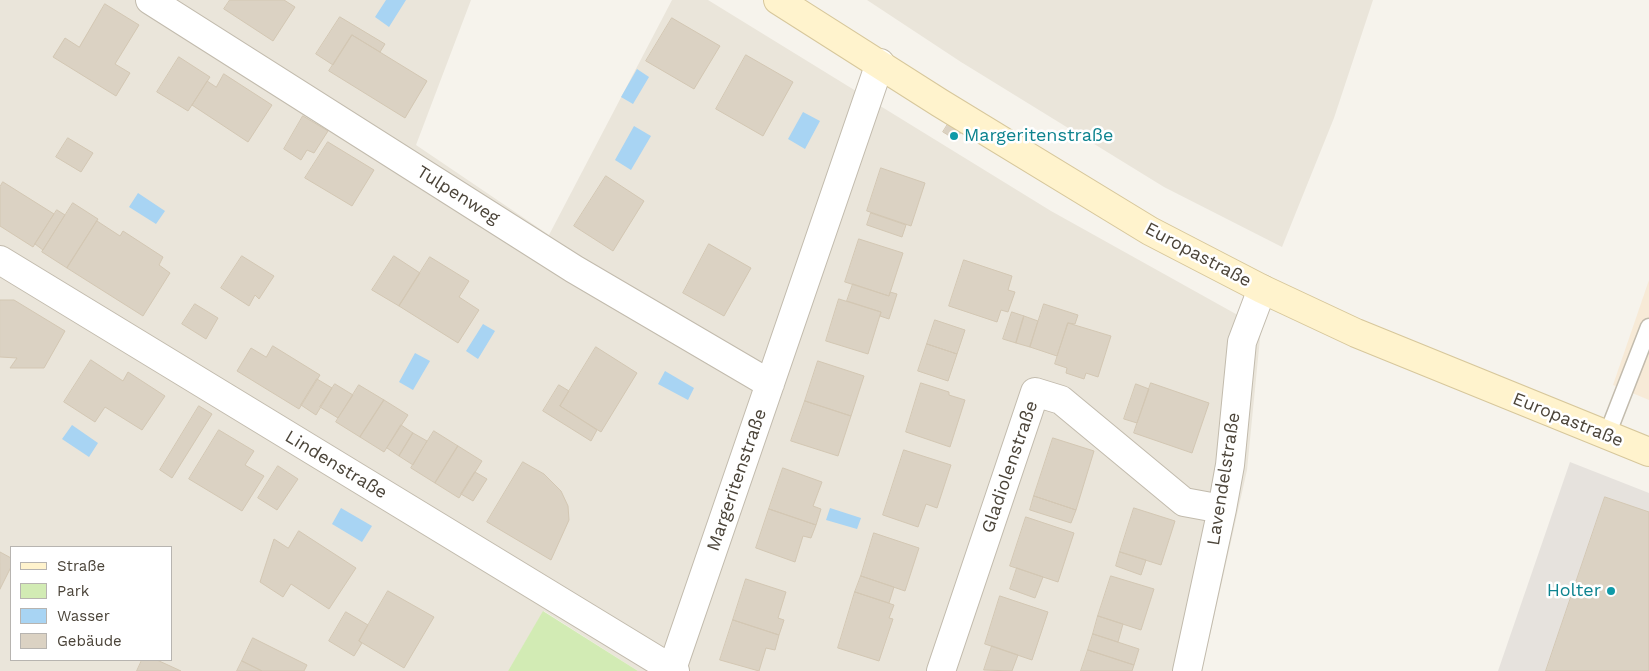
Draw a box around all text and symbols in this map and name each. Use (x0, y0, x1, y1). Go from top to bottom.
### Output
place label: Margeritenstraße (964, 125, 1113, 147)
marker: Margeritenstraße (948, 130, 960, 142)
street label: Tulpenweg (413, 161, 503, 229)
street label: Europastraße (1141, 218, 1255, 292)
street label: Europastraße (1510, 388, 1626, 452)
street label: Gladiolenstraße (977, 398, 1043, 536)
street label: Margeritenstraße (702, 406, 772, 554)
street label: Lavendelstraße (1203, 411, 1245, 547)
street label: Lindenstraße (281, 426, 391, 504)
legend (10, 546, 172, 661)
text: Straße (57, 557, 105, 575)
place label: Holter (1547, 580, 1601, 602)
text: Park (57, 582, 89, 600)
marker: Holter (1605, 585, 1617, 597)
text: Wasser (57, 607, 110, 625)
text: Gebäude (57, 632, 122, 650)

